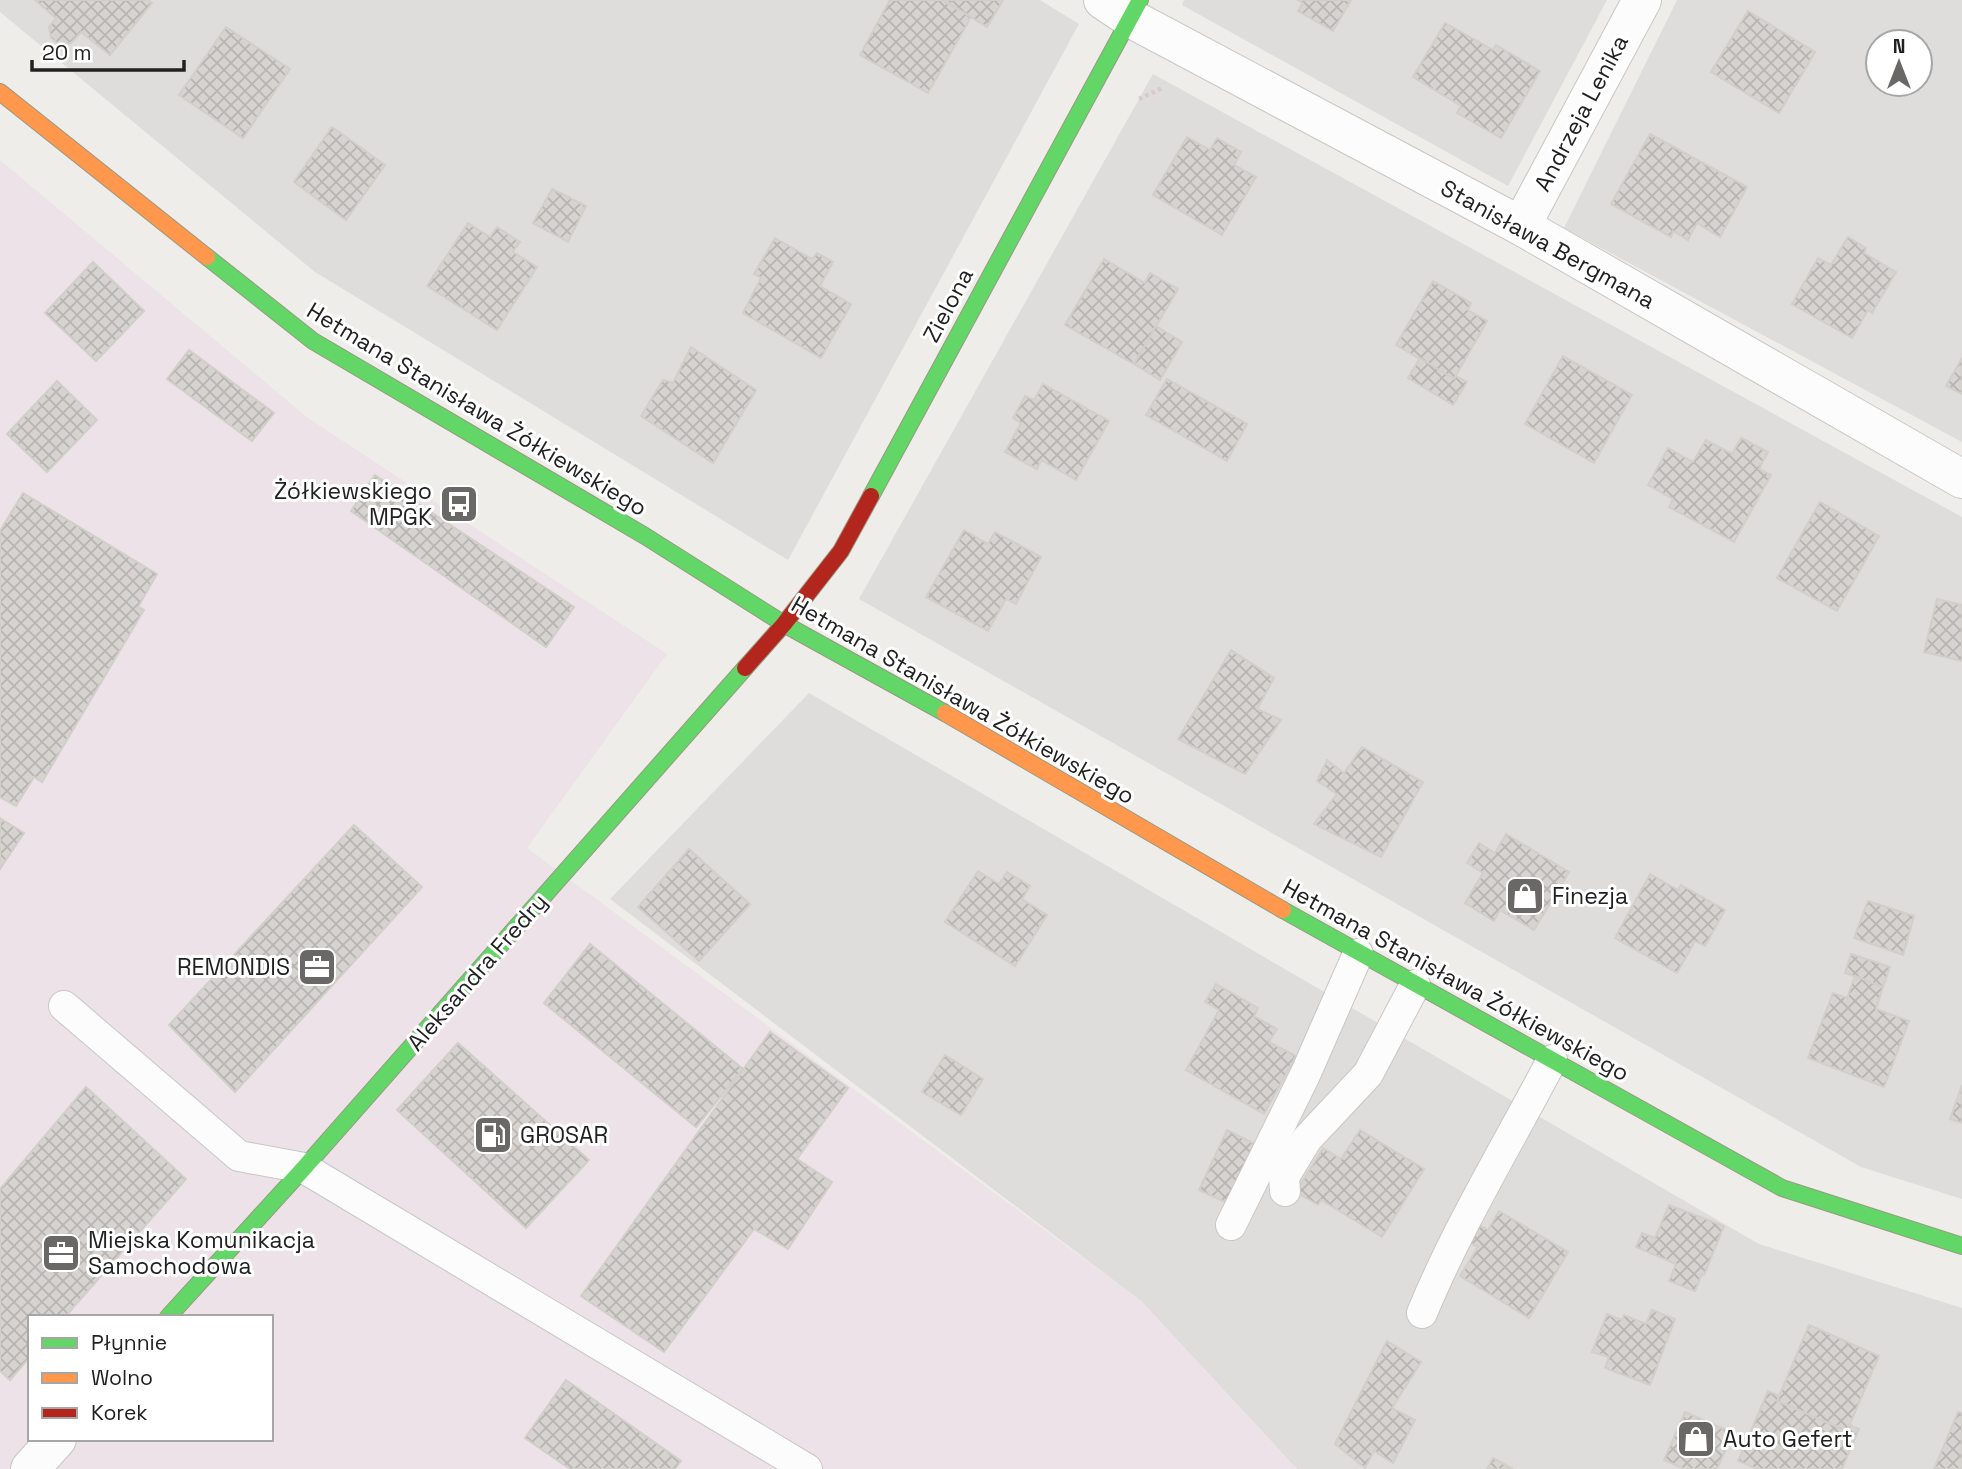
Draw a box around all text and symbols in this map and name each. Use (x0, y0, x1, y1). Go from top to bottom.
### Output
scale bar (32, 28, 184, 72)
north arrow (1864, 28, 1934, 98)
street label: Andrzeja Lenika (1527, 29, 1635, 197)
text: N (1893, 34, 1905, 59)
text: 20 m (42, 39, 92, 66)
street label: Stanisława Bergmana (1435, 173, 1661, 315)
street label: Zielona (916, 263, 980, 347)
street label: Hetmana Stanisława Żółkiewskiego (301, 295, 653, 523)
place label: Żółkiewskiego MPGK (274, 476, 432, 532)
bus stop icon: Żółkiewskiego MPGK (438, 483, 480, 525)
street label: Hetmana Stanisława Żółkiewskiego (786, 589, 1140, 811)
street label: Hetmana Stanisława Żółkiewskiego (1277, 872, 1635, 1088)
shop icon: Finezja (1504, 875, 1546, 917)
place label: Finezja (1552, 881, 1628, 911)
street label: Aleksandra Fredry (400, 887, 554, 1057)
office icon: REMONDIS (296, 946, 338, 988)
place label: REMONDIS (177, 952, 290, 982)
fuel station icon: GROSAR (472, 1114, 514, 1156)
place label: GROSAR (520, 1120, 608, 1150)
place label: Miejska Komunikacja Samochodowa (88, 1225, 315, 1281)
office icon: Miejska Komunikacja Samochodowa (40, 1232, 82, 1274)
legend (28, 1315, 273, 1441)
text: Płynnie (91, 1329, 167, 1356)
text: Wolno (91, 1364, 153, 1391)
text: Korek (91, 1399, 148, 1426)
shop icon: Auto Gefert (1675, 1418, 1717, 1460)
place label: Auto Gefert (1723, 1424, 1853, 1454)

